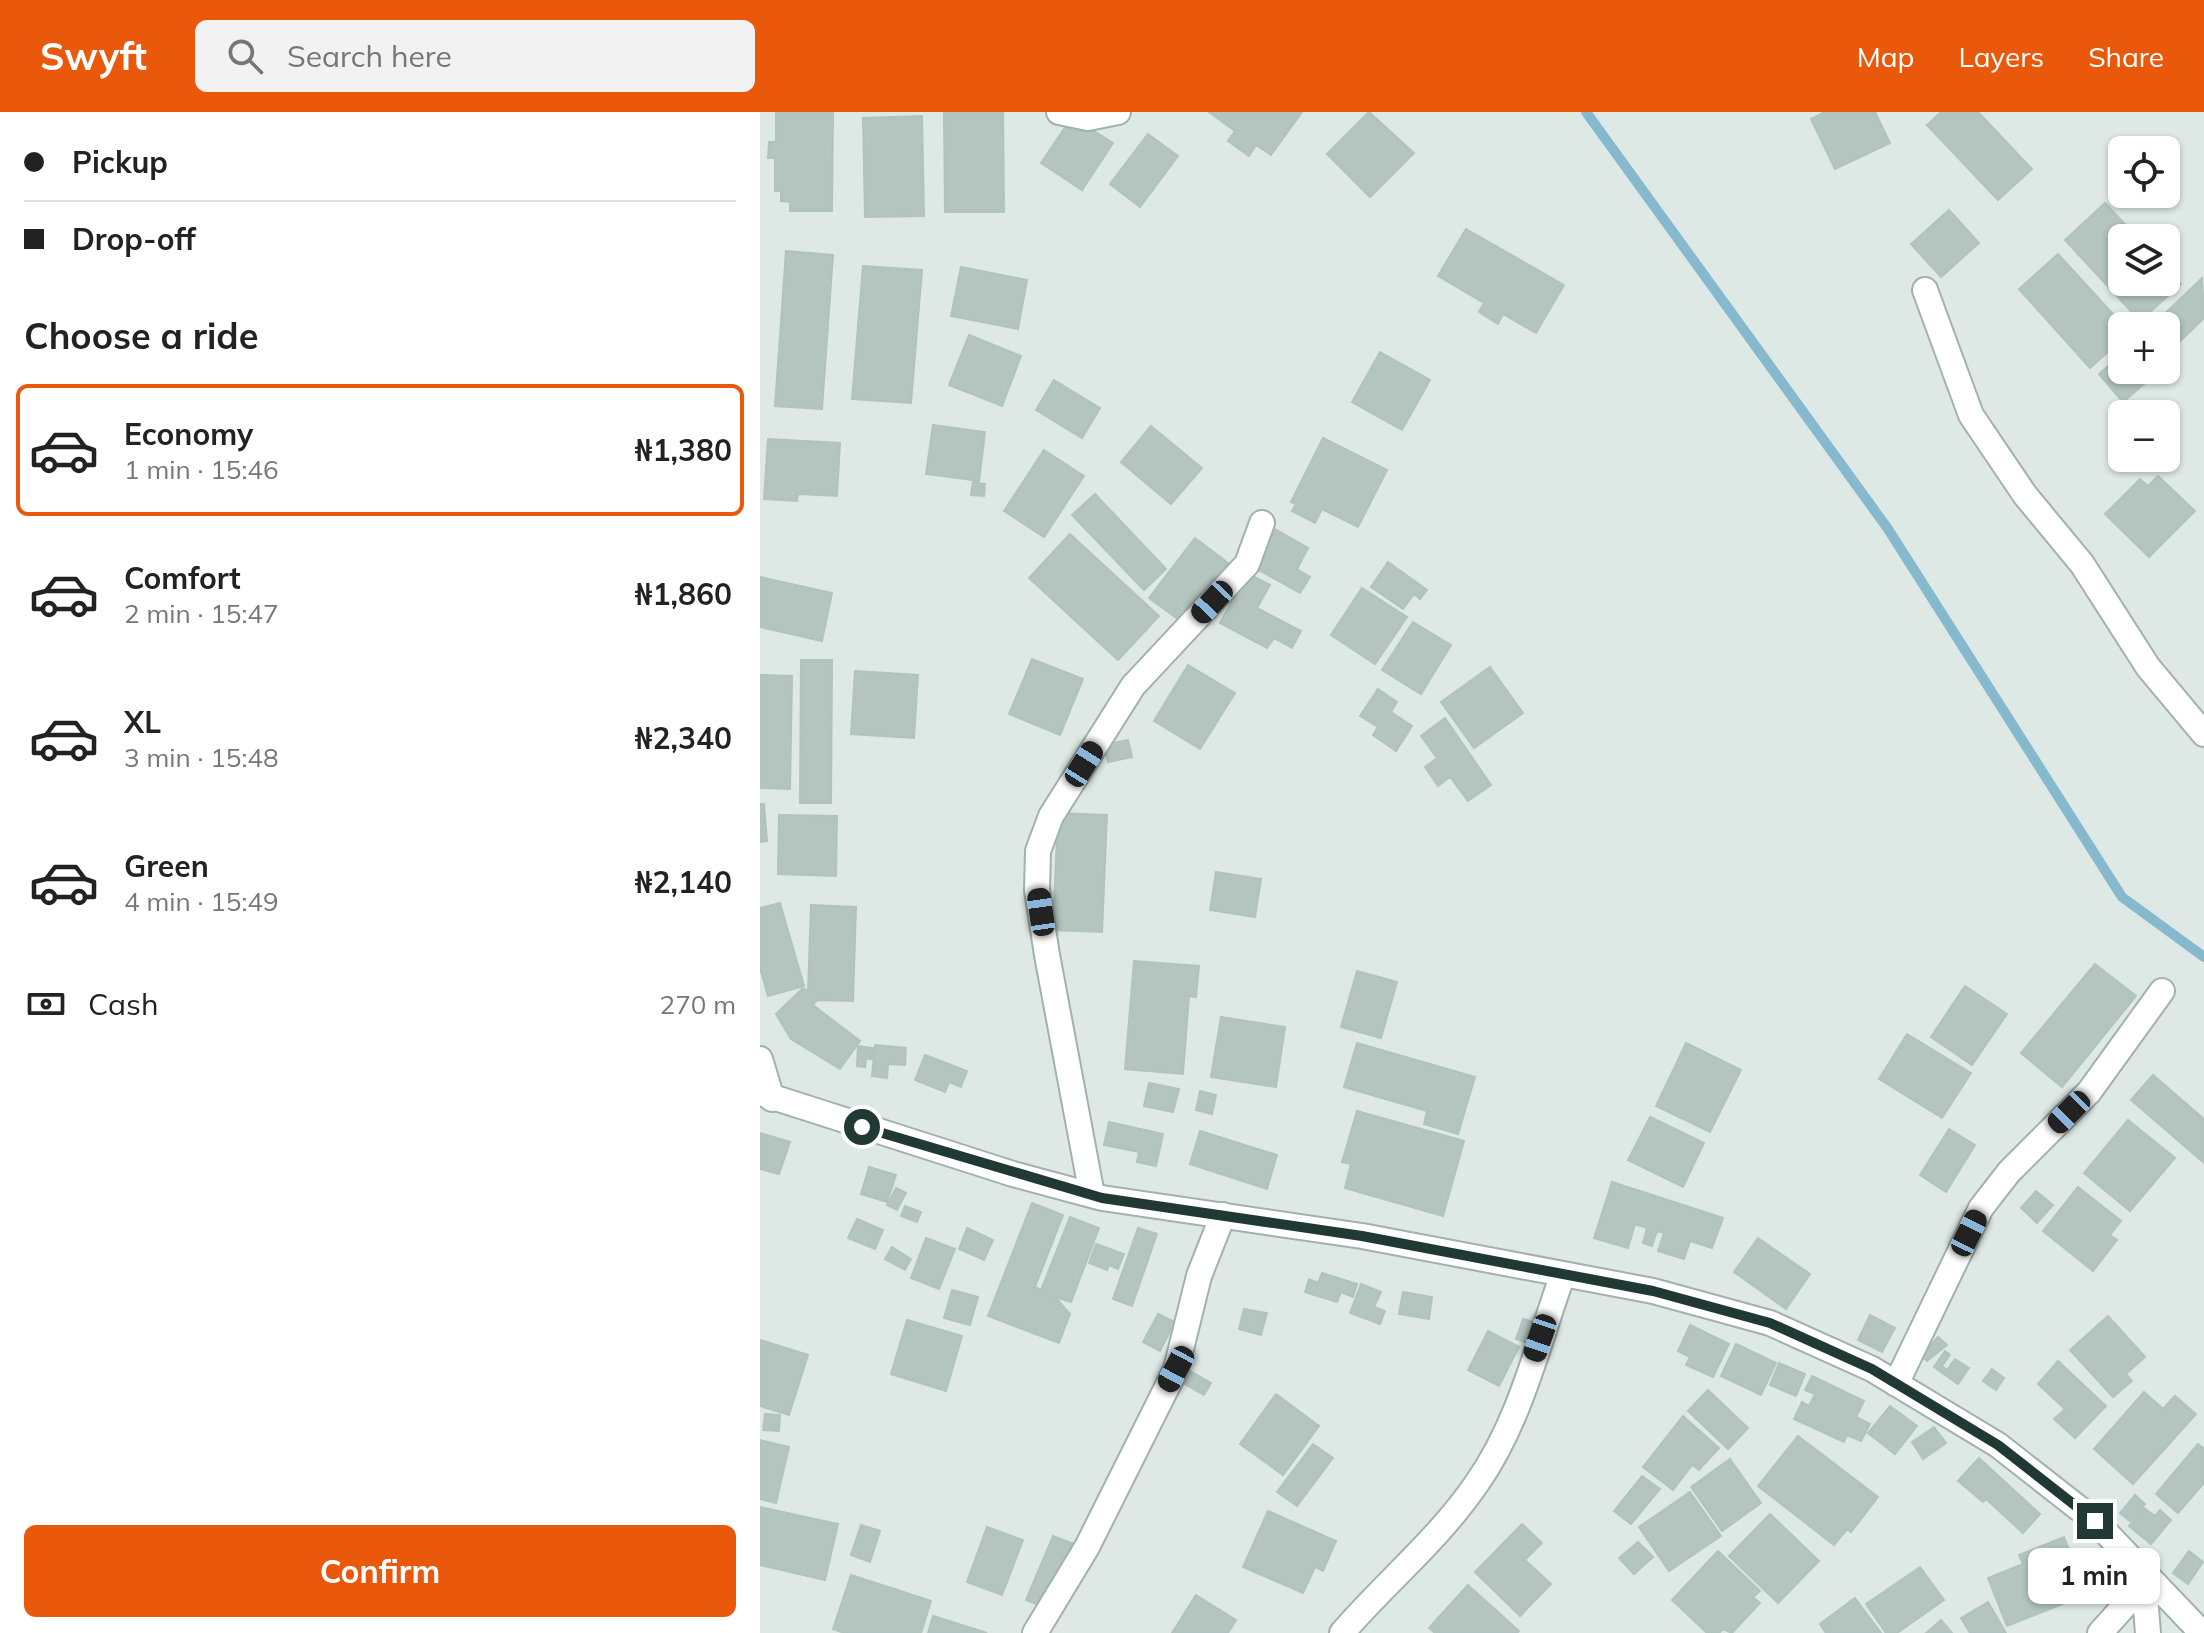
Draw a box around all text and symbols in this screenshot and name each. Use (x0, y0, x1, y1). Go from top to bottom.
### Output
search box (195, 20, 755, 92)
text: Swyft (40, 32, 147, 80)
icon: search (223, 34, 267, 78)
text: Search here (287, 37, 452, 75)
text: Map (1857, 39, 1914, 74)
text: Layers (1958, 39, 2044, 74)
text: Share (2088, 39, 2164, 74)
map controls (2108, 136, 2180, 472)
button: locate (2108, 136, 2180, 208)
text: Pickup (72, 143, 168, 181)
text: Drop-off (72, 220, 196, 258)
button: layers (2108, 224, 2180, 296)
button: + (2108, 312, 2180, 384)
text: Choose a ride (24, 313, 258, 358)
button: − (2108, 400, 2180, 472)
icon: car (28, 414, 100, 486)
text: Economy (124, 415, 253, 453)
text: ₦1,380 (635, 431, 732, 469)
text: 1 min · 15:46 (124, 453, 279, 486)
icon: car (28, 558, 100, 630)
text: Comfort (124, 559, 241, 597)
text: ₦1,860 (635, 575, 732, 613)
car (1187, 576, 1237, 628)
text: 2 min · 15:47 (124, 597, 279, 630)
icon: car (28, 702, 100, 774)
text: XL (124, 703, 161, 741)
text: ₦2,340 (635, 719, 732, 757)
car (1061, 737, 1107, 791)
text: 3 min · 15:48 (124, 741, 279, 774)
icon: car (28, 846, 100, 918)
text: Green (124, 847, 209, 885)
text: ₦2,140 (635, 863, 732, 901)
text: 4 min · 15:49 (124, 885, 279, 918)
car (1026, 887, 1056, 937)
icon: cash (24, 982, 68, 1026)
text: Cash (88, 985, 159, 1023)
text: 270 m (660, 988, 736, 1021)
car (2044, 1087, 2094, 1137)
route start (844, 1109, 880, 1145)
car (1948, 1206, 1990, 1260)
car (1521, 1311, 1559, 1365)
car (1154, 1342, 1198, 1396)
route end (2077, 1503, 2113, 1539)
button: Confirm (24, 1525, 736, 1617)
callout: 1 min (2029, 1549, 2161, 1605)
text: 1 min (2060, 1559, 2128, 1592)

